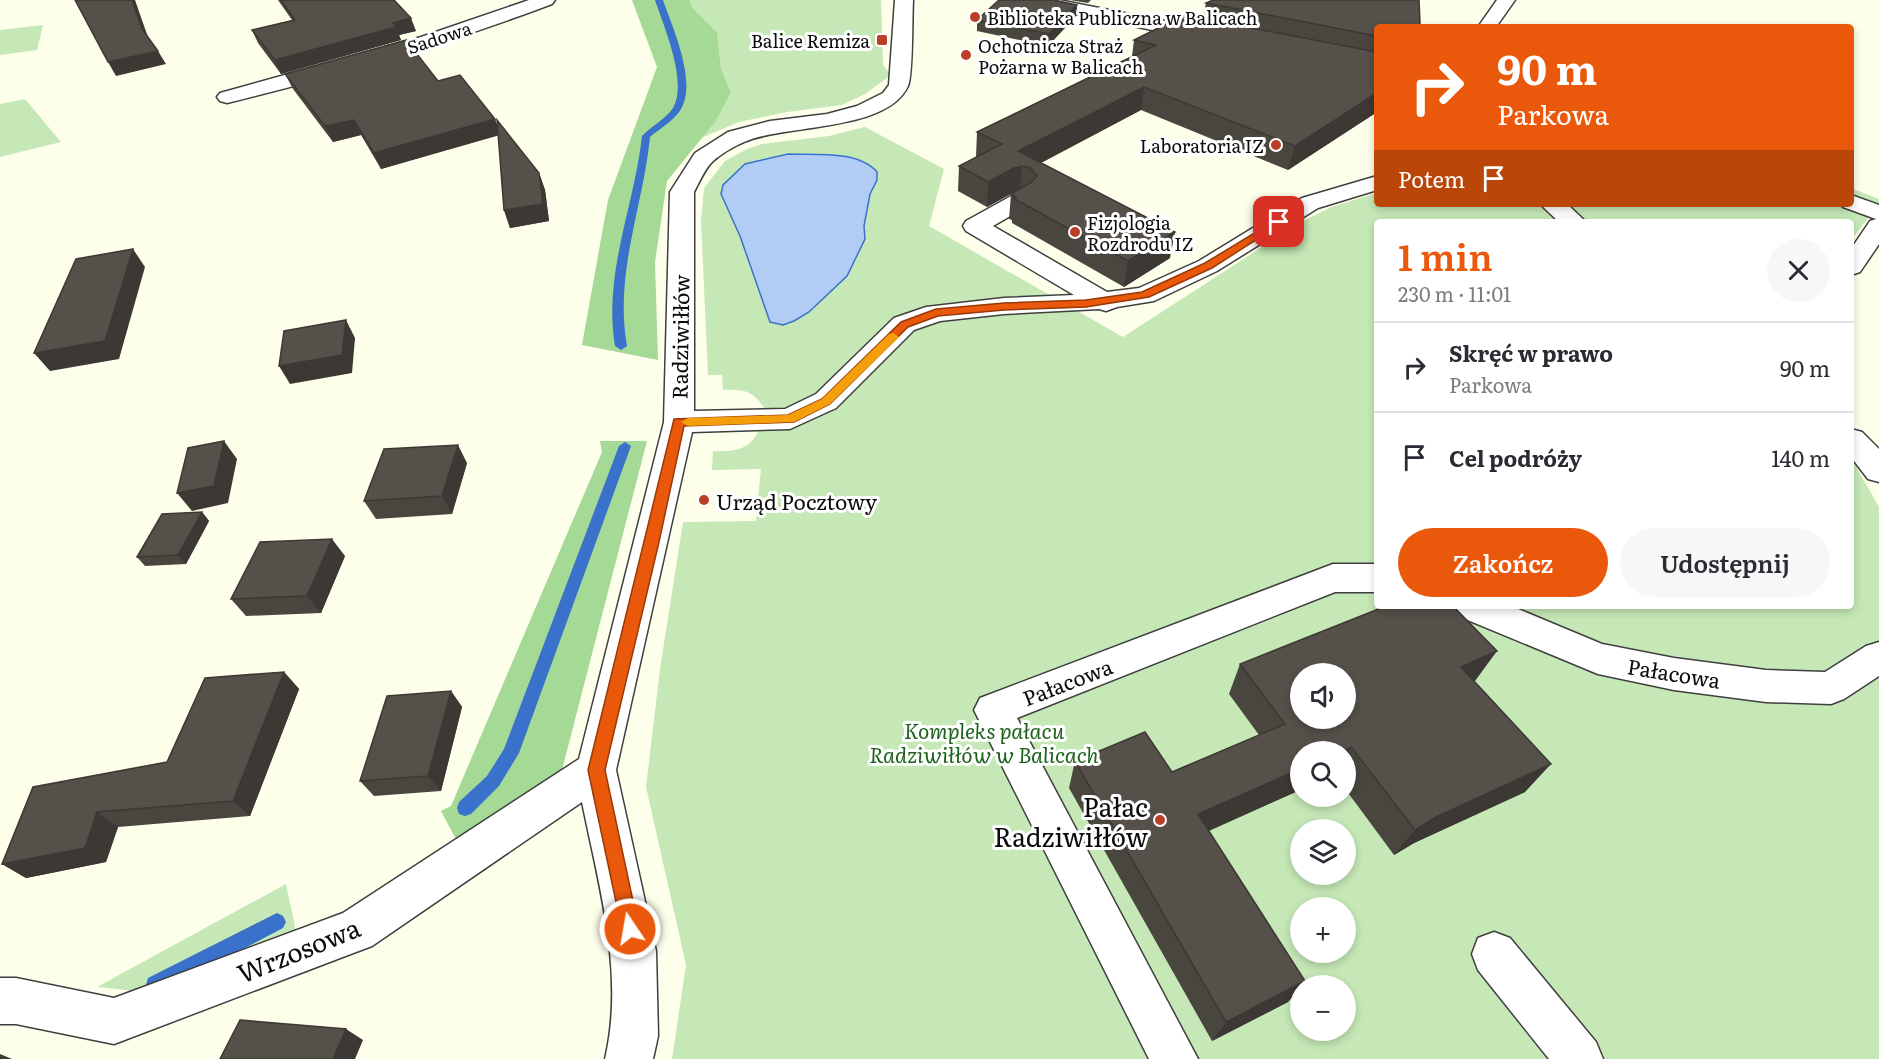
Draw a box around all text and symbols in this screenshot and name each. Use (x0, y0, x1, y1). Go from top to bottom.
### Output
place label: Biblioteka Publiczna w Balicach (987, 4, 1258, 31)
marker: Biblioteka Publiczna w Balicach (968, 10, 982, 24)
street label: Sadowa (403, 14, 475, 60)
place label: Balice Remiza (751, 27, 870, 54)
place label: Ochotnicza Straż Pożarna w Balicach (978, 32, 1143, 80)
marker: Balice Remiza (875, 33, 889, 47)
text: 90 m (1497, 36, 1597, 98)
marker: Ochotnicza Straż Pożarna w Balicach (959, 48, 973, 62)
icon: right (1398, 48, 1476, 126)
text: Parkowa (1497, 93, 1609, 133)
place label: Laboratoria IZ (1140, 132, 1264, 159)
marker: Laboratoria IZ (1269, 138, 1283, 152)
text: Potem (1398, 162, 1465, 195)
icon: arrive (1477, 162, 1510, 195)
pin (1253, 196, 1304, 247)
icon: arrive (1262, 205, 1295, 238)
place label: Fizjologia Rozdrodu IZ (1087, 209, 1193, 257)
marker: Fizjologia Rozdrodu IZ (1068, 225, 1082, 239)
text: 1 min (1398, 229, 1493, 282)
button: close (1767, 239, 1830, 302)
street label: Radziwiłłów (662, 274, 696, 400)
text: 230 m · 11:01 (1398, 278, 1511, 308)
text: Skręć w prawo (1449, 336, 1613, 369)
icon: right (1398, 351, 1431, 384)
text: 90 m (1780, 351, 1830, 384)
text: Parkowa (1449, 369, 1532, 399)
icon: arrive (1398, 441, 1431, 474)
text: Cel podróży (1449, 441, 1582, 474)
text: 140 m (1771, 441, 1830, 474)
place label: Urząd Pocztowy (716, 485, 878, 516)
marker: Urząd Pocztowy (697, 493, 711, 507)
button: Zakończ (1398, 528, 1608, 597)
button: Udostępnij (1620, 528, 1830, 597)
street label: Pałacowa (1018, 649, 1117, 712)
street label: Pałacowa (1625, 649, 1723, 695)
map controls (1290, 663, 1356, 1041)
button: sound (1290, 663, 1356, 729)
park label: Kompleks pałacu Radziwiłłów w Balicach (869, 714, 1099, 769)
button: search (1290, 741, 1356, 807)
place label: Pałac Radziwiłłów (994, 786, 1149, 855)
marker: Pałac Radziwiłłów (1153, 813, 1167, 827)
button: layers (1290, 819, 1356, 885)
position arrow (598, 897, 662, 961)
button: + (1290, 897, 1356, 963)
street label: Wrzosowa (231, 907, 365, 991)
button: − (1290, 975, 1356, 1041)

